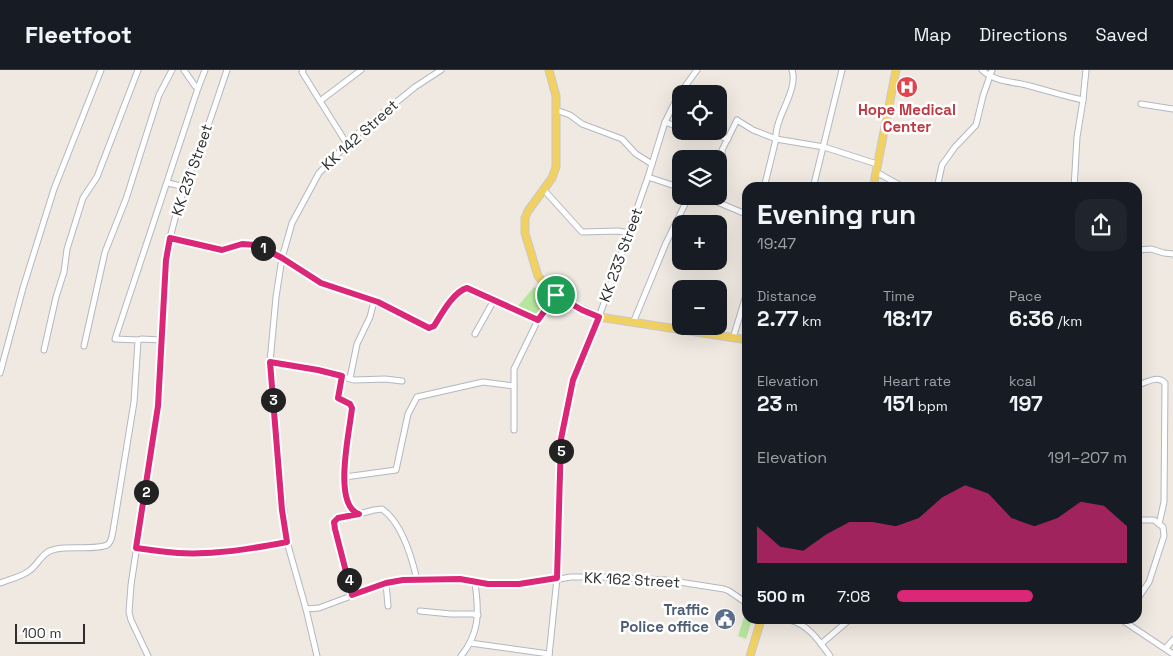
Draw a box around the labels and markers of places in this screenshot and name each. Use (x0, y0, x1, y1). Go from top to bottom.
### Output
hospital icon: Hope Medical Center (895, 75, 919, 99)
place label: Hope Medical Center (858, 100, 956, 136)
pin: 1 (250, 236, 276, 260)
pin (535, 274, 577, 316)
pin: 3 (260, 388, 286, 412)
pin: 5 (548, 438, 574, 464)
pin: 2 (134, 480, 158, 504)
pin: 4 (336, 568, 362, 592)
place label: Traffic Police office (620, 600, 709, 636)
public building icon: Traffic Police office (713, 607, 737, 631)

